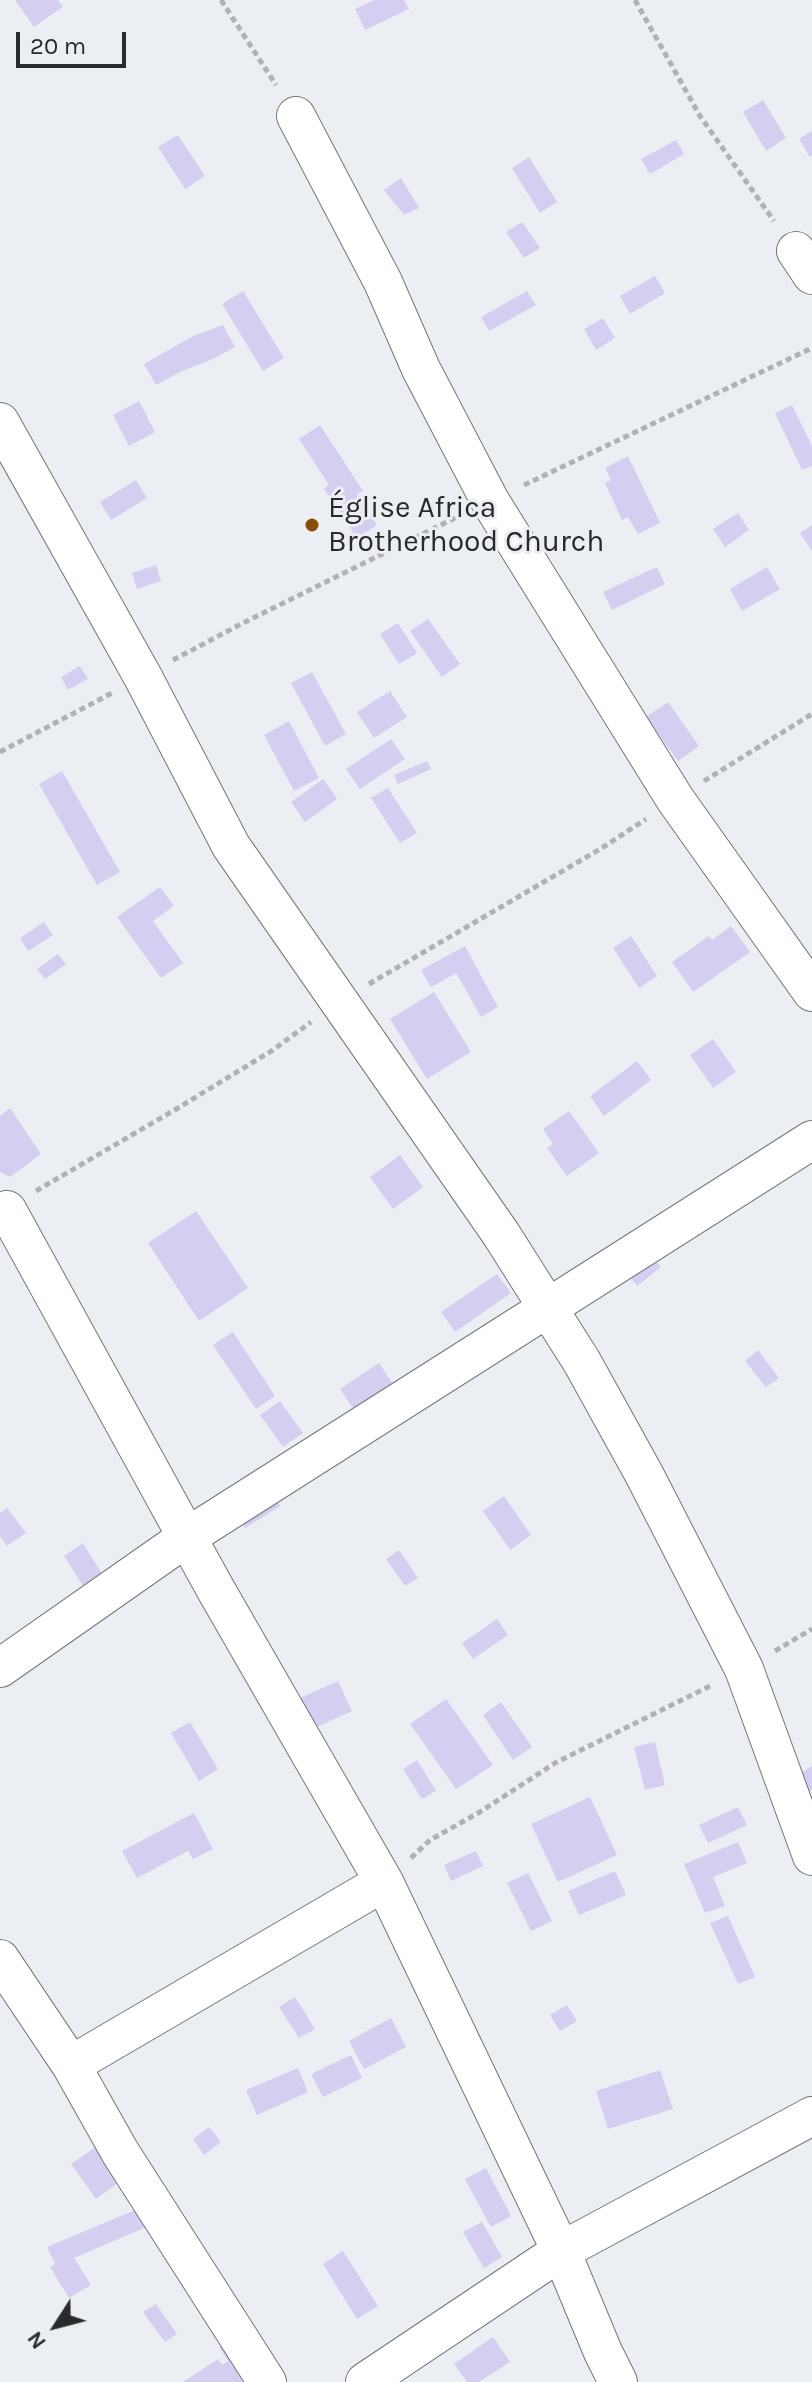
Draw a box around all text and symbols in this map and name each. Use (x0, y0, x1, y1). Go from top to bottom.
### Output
scale bar (20, 16, 130, 66)
text: 20 m (30, 32, 86, 60)
place label: Église Africa Brotherhood Church (328, 490, 604, 560)
marker: Église Africa Brotherhood Church (303, 516, 321, 534)
north arrow (16, 2286, 96, 2366)
text: N (21, 2326, 52, 2354)

